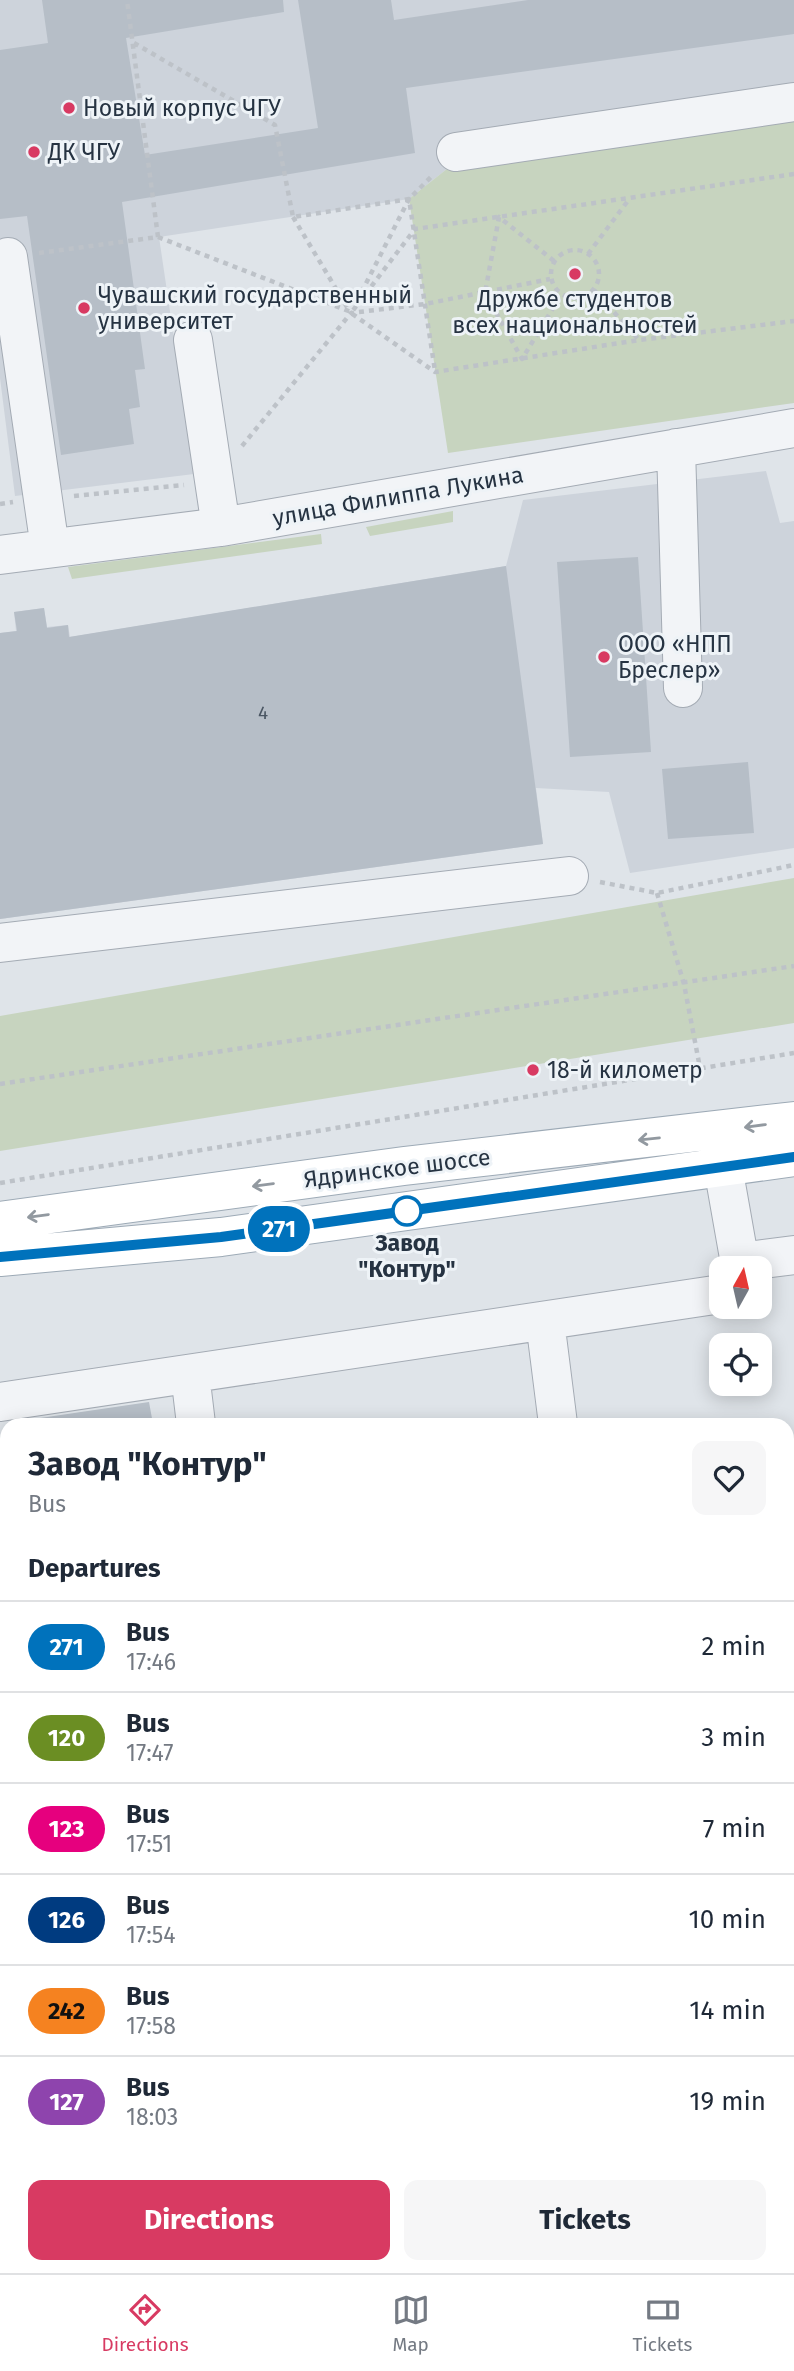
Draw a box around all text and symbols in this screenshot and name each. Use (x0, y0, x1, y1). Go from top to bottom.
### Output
place label: Новый корпус ЧГУ (83, 94, 281, 122)
marker: Новый корпус ЧГУ (61, 100, 77, 116)
place label: ДК ЧГУ (47, 138, 120, 166)
marker: ДК ЧГУ (26, 144, 42, 160)
marker: Дружбе студентов всех национальностей (567, 266, 583, 282)
place label: Чувашский государственный университет (98, 281, 412, 335)
place label: Дружбе студентов всех национальностей (452, 285, 698, 339)
marker: Чувашский государственный университет (76, 300, 92, 316)
street label: улица Филиппа Лукина (270, 460, 526, 532)
place label: ООО «НПП Бреслер» (618, 630, 732, 684)
marker: ООО «НПП Бреслер» (596, 649, 612, 665)
house number: 4 (258, 701, 268, 724)
place label: 18-й километр (547, 1056, 703, 1084)
marker: 18-й километр (525, 1062, 541, 1078)
one-way arrow (744, 1120, 767, 1133)
one-way arrow (638, 1133, 661, 1146)
street label: Ядринское шоссе (302, 1143, 492, 1193)
one-way arrow (252, 1179, 275, 1192)
marker: Завод "Контур" (392, 1196, 422, 1226)
line badge: 271 (239, 1206, 319, 1252)
one-way arrow (27, 1210, 50, 1223)
text: 271 (262, 1215, 296, 1243)
place label: Завод "Контур" (358, 1229, 456, 1283)
north arrow (709, 1256, 772, 1320)
map controls (709, 1256, 772, 1396)
button: locate (709, 1333, 772, 1396)
button: heart (692, 1441, 766, 1515)
text: Завод "Контур" (28, 1444, 267, 1484)
text: Bus (28, 1490, 66, 1518)
text: Departures (28, 1553, 161, 1584)
text: Bus (126, 1617, 169, 1648)
text: 2 min (701, 1631, 766, 1662)
text: 271 (49, 1633, 84, 1661)
text: 17:46 (126, 1648, 176, 1676)
text: Bus (126, 1708, 169, 1739)
text: 3 min (701, 1722, 766, 1753)
text: 120 (48, 1724, 85, 1752)
text: 17:47 (126, 1739, 173, 1767)
text: Bus (126, 1799, 169, 1830)
text: 7 min (703, 1813, 766, 1844)
text: 123 (49, 1815, 84, 1843)
text: 17:51 (126, 1830, 172, 1858)
text: Bus (126, 1890, 169, 1921)
text: 10 min (688, 1904, 766, 1935)
text: 126 (48, 1906, 85, 1934)
text: 17:54 (126, 1921, 176, 1949)
text: Bus (126, 1981, 169, 2012)
text: 14 min (689, 1995, 766, 2026)
text: 242 (48, 1997, 85, 2025)
text: 17:58 (126, 2012, 176, 2040)
text: Bus (126, 2072, 169, 2103)
text: 19 min (689, 2086, 766, 2117)
text: 127 (49, 2088, 84, 2116)
text: 18:03 (126, 2103, 178, 2131)
button: Directions (28, 2180, 390, 2260)
button: Tickets (404, 2180, 766, 2260)
tab: Directions (101, 2291, 189, 2356)
tab: Map (392, 2291, 430, 2356)
tab: Tickets (633, 2291, 693, 2356)

